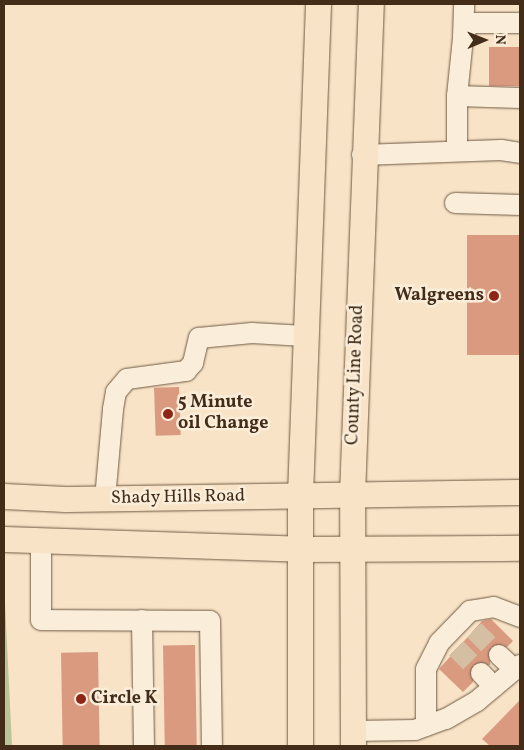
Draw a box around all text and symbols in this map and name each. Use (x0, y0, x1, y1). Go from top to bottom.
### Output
north arrow (459, 15, 509, 65)
text: N (490, 34, 509, 45)
place label: Walgreens (395, 285, 484, 307)
marker: Walgreens (488, 290, 500, 302)
street label: County Line Road (343, 304, 369, 446)
place label: 5 Minute oil Change (178, 393, 268, 436)
marker: 5 Minute oil Change (162, 408, 174, 420)
street label: Shady Hills Road (110, 486, 246, 510)
place label: Circle K (91, 688, 158, 710)
marker: Circle K (75, 693, 87, 705)

